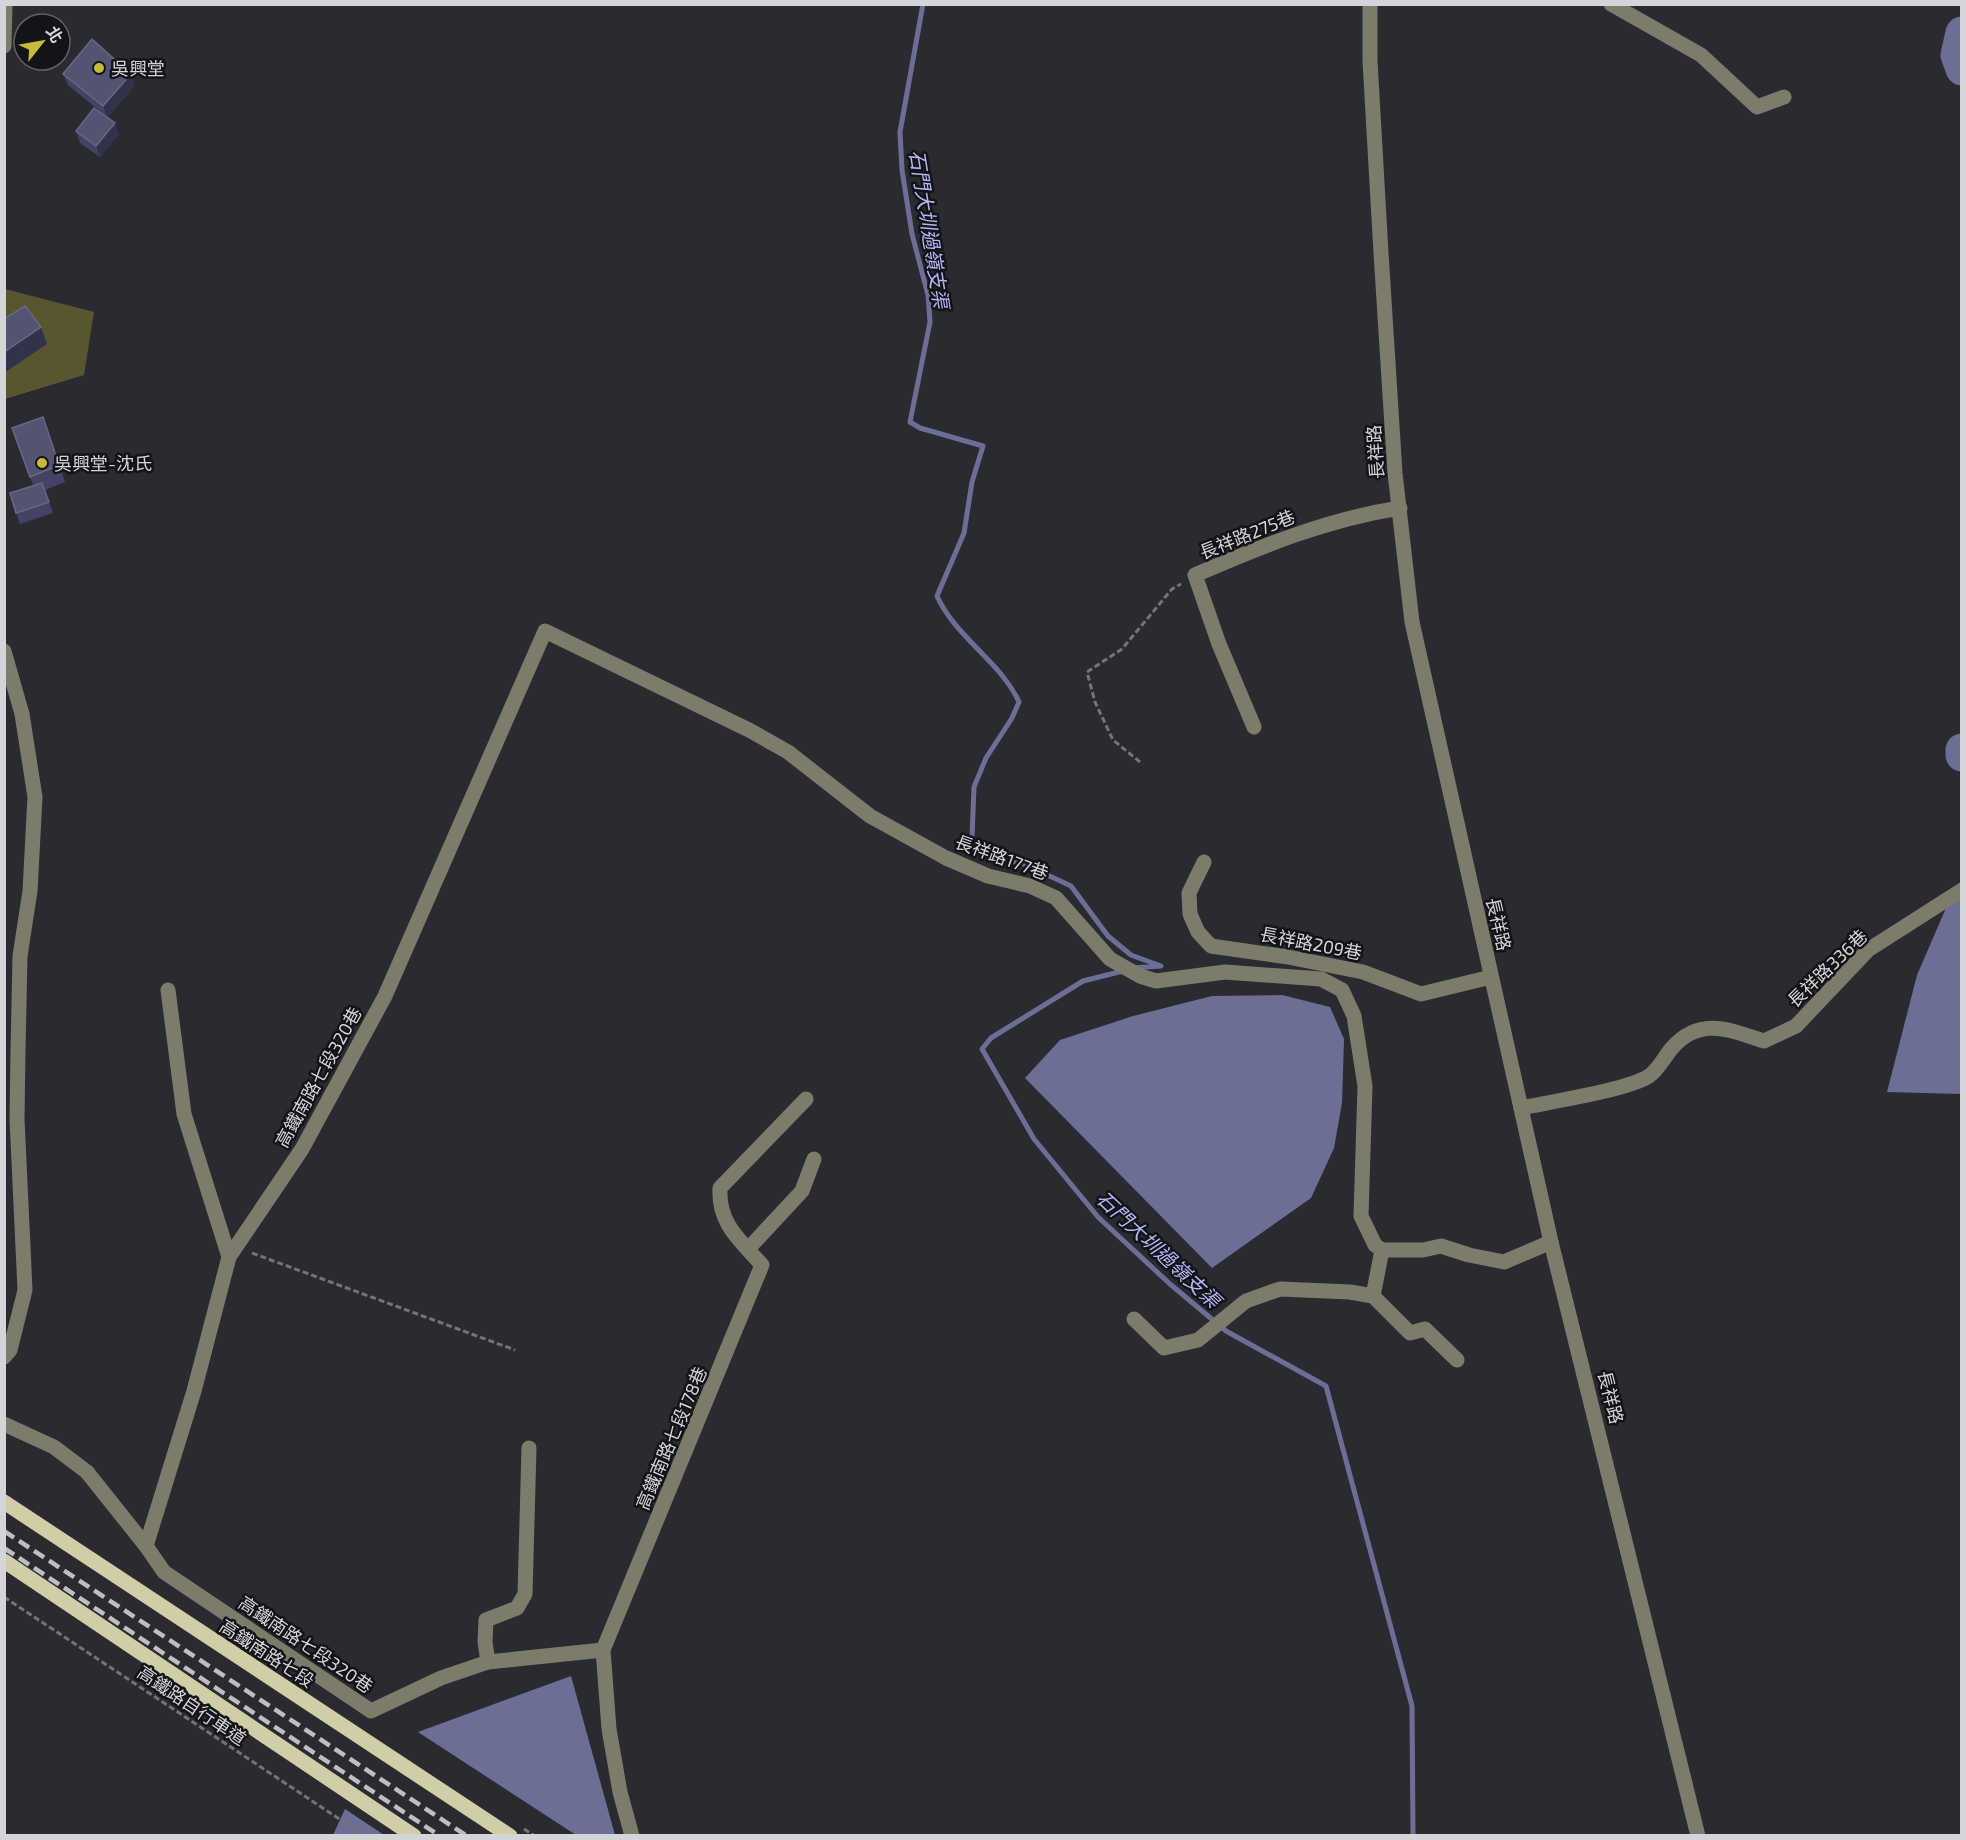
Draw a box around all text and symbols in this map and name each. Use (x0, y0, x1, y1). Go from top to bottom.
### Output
north arrow (12, 12, 72, 72)
text: 北 (43, 22, 68, 46)
place label: 吳興堂 (111, 57, 165, 79)
marker: 吳興堂 (92, 61, 106, 75)
water label: 石門大圳過嶺支渠 (906, 148, 955, 313)
street label: 長祥路 (1362, 424, 1388, 480)
place label: 吳興堂-沈氏 (54, 452, 152, 474)
marker: 吳興堂-沈氏 (35, 456, 49, 470)
street label: 長祥路275巷 (1196, 505, 1298, 563)
street label: 長祥路177巷 (952, 830, 1052, 884)
street label: 長祥路 (1482, 895, 1516, 953)
street label: 長祥路209巷 (1258, 922, 1364, 964)
street label: 長祥路336巷 (1783, 925, 1871, 1011)
street label: 高鐵南路七段320巷 (270, 1003, 366, 1151)
water label: 石門大圳過嶺支渠 (1092, 1186, 1228, 1314)
street label: 高鐵南路七段178巷 (631, 1363, 711, 1513)
street label: 長祥路 (1594, 1368, 1628, 1426)
street label: 高鐵南路七段320巷 (235, 1591, 377, 1697)
street label: 高鐵南路七段 (216, 1615, 318, 1691)
street label: 高鐵路自行車道 (134, 1661, 250, 1749)

